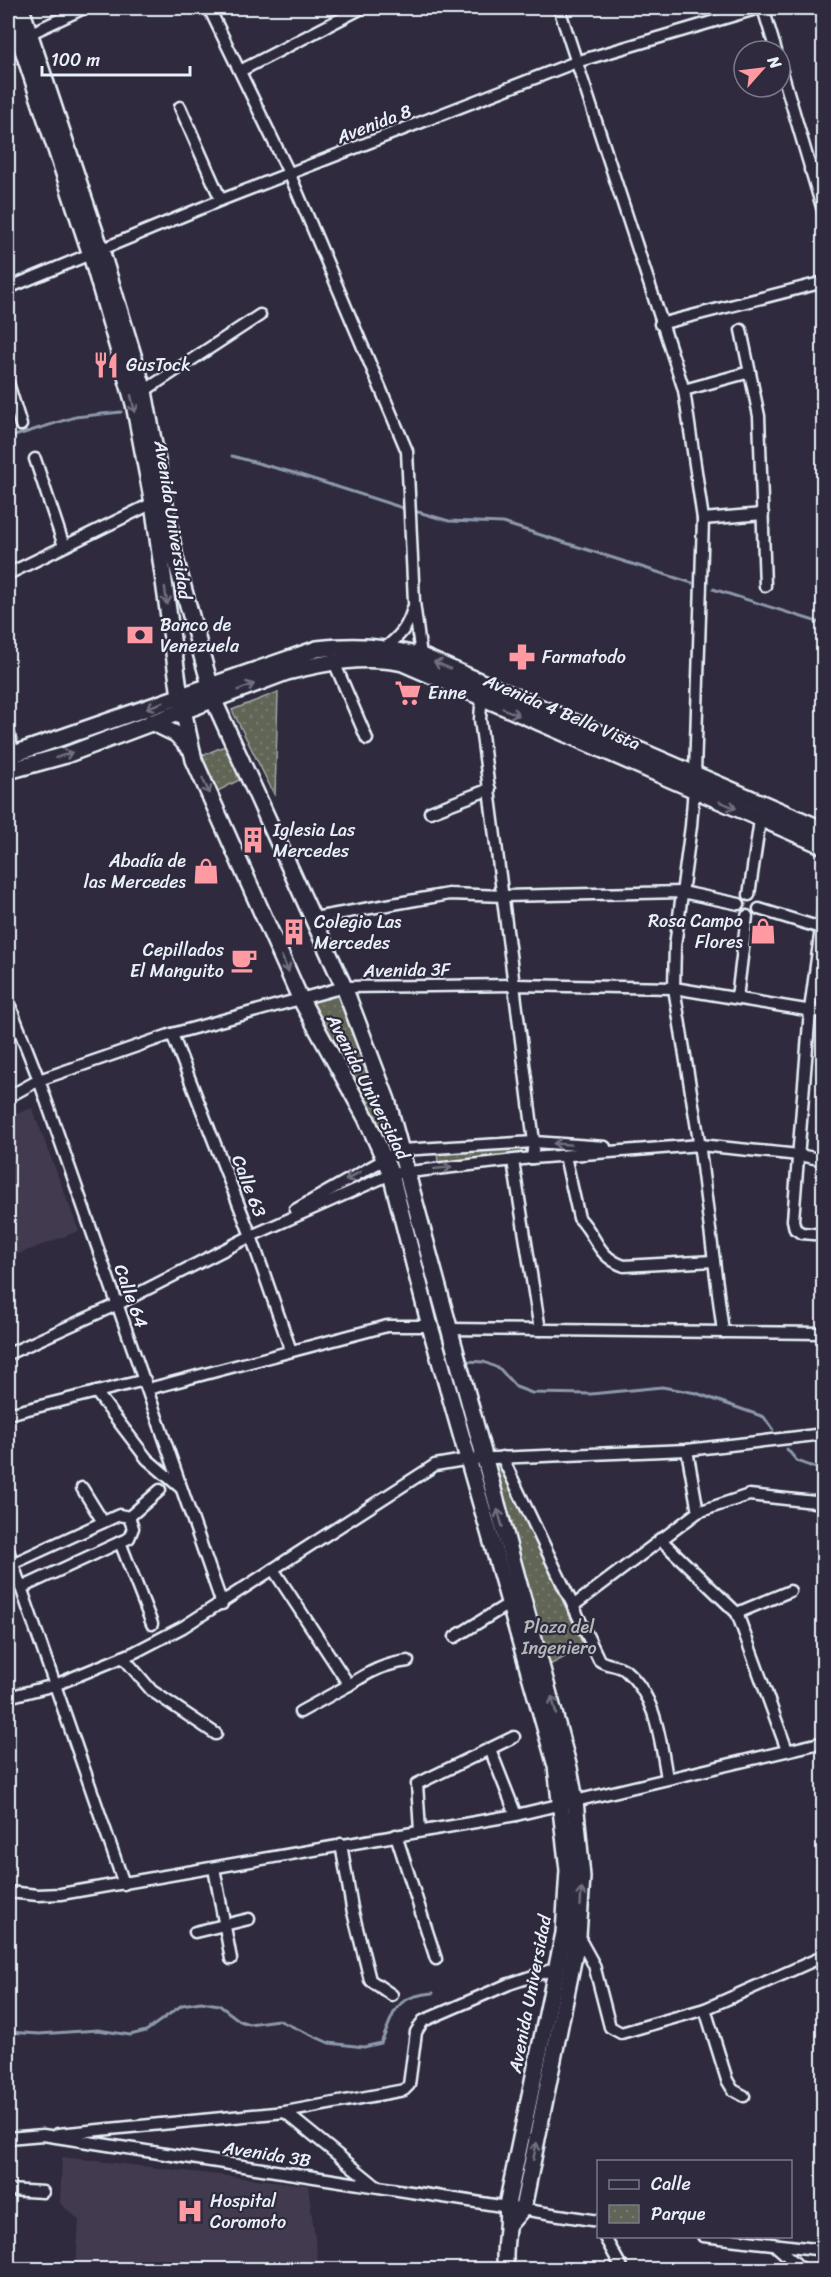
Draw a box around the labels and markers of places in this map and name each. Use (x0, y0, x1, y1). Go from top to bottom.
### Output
place label: GusTock (126, 349, 191, 381)
restaurant icon: GusTock (91, 350, 121, 380)
place label: Banco de Venezuela (160, 609, 240, 662)
bank icon: Banco de Venezuela (125, 620, 155, 650)
place label: Farmatodo (542, 641, 626, 673)
pharmacy icon: Farmatodo (507, 642, 537, 672)
place label: Enne (428, 677, 467, 709)
supermarket icon: Enne (393, 678, 423, 708)
place label: Iglesia Las Mercedes (272, 814, 356, 867)
building icon: Iglesia Las Mercedes (238, 825, 268, 855)
place label: Abadía de las Mercedes (84, 845, 187, 898)
shop icon: Abadía de las Mercedes (191, 856, 221, 886)
place label: Rosa Campo Flores (648, 905, 744, 958)
place label: Colegio Las Mercedes (314, 906, 402, 959)
shop icon: Rosa Campo Flores (748, 916, 778, 946)
building icon: Colegio Las Mercedes (279, 917, 309, 947)
place label: Cepillados El Manguito (130, 934, 225, 987)
cafe icon: Cepillados El Manguito (229, 945, 259, 975)
place label: Hospital Coromoto (210, 2185, 286, 2238)
hospital icon: Hospital Coromoto (175, 2196, 205, 2226)

